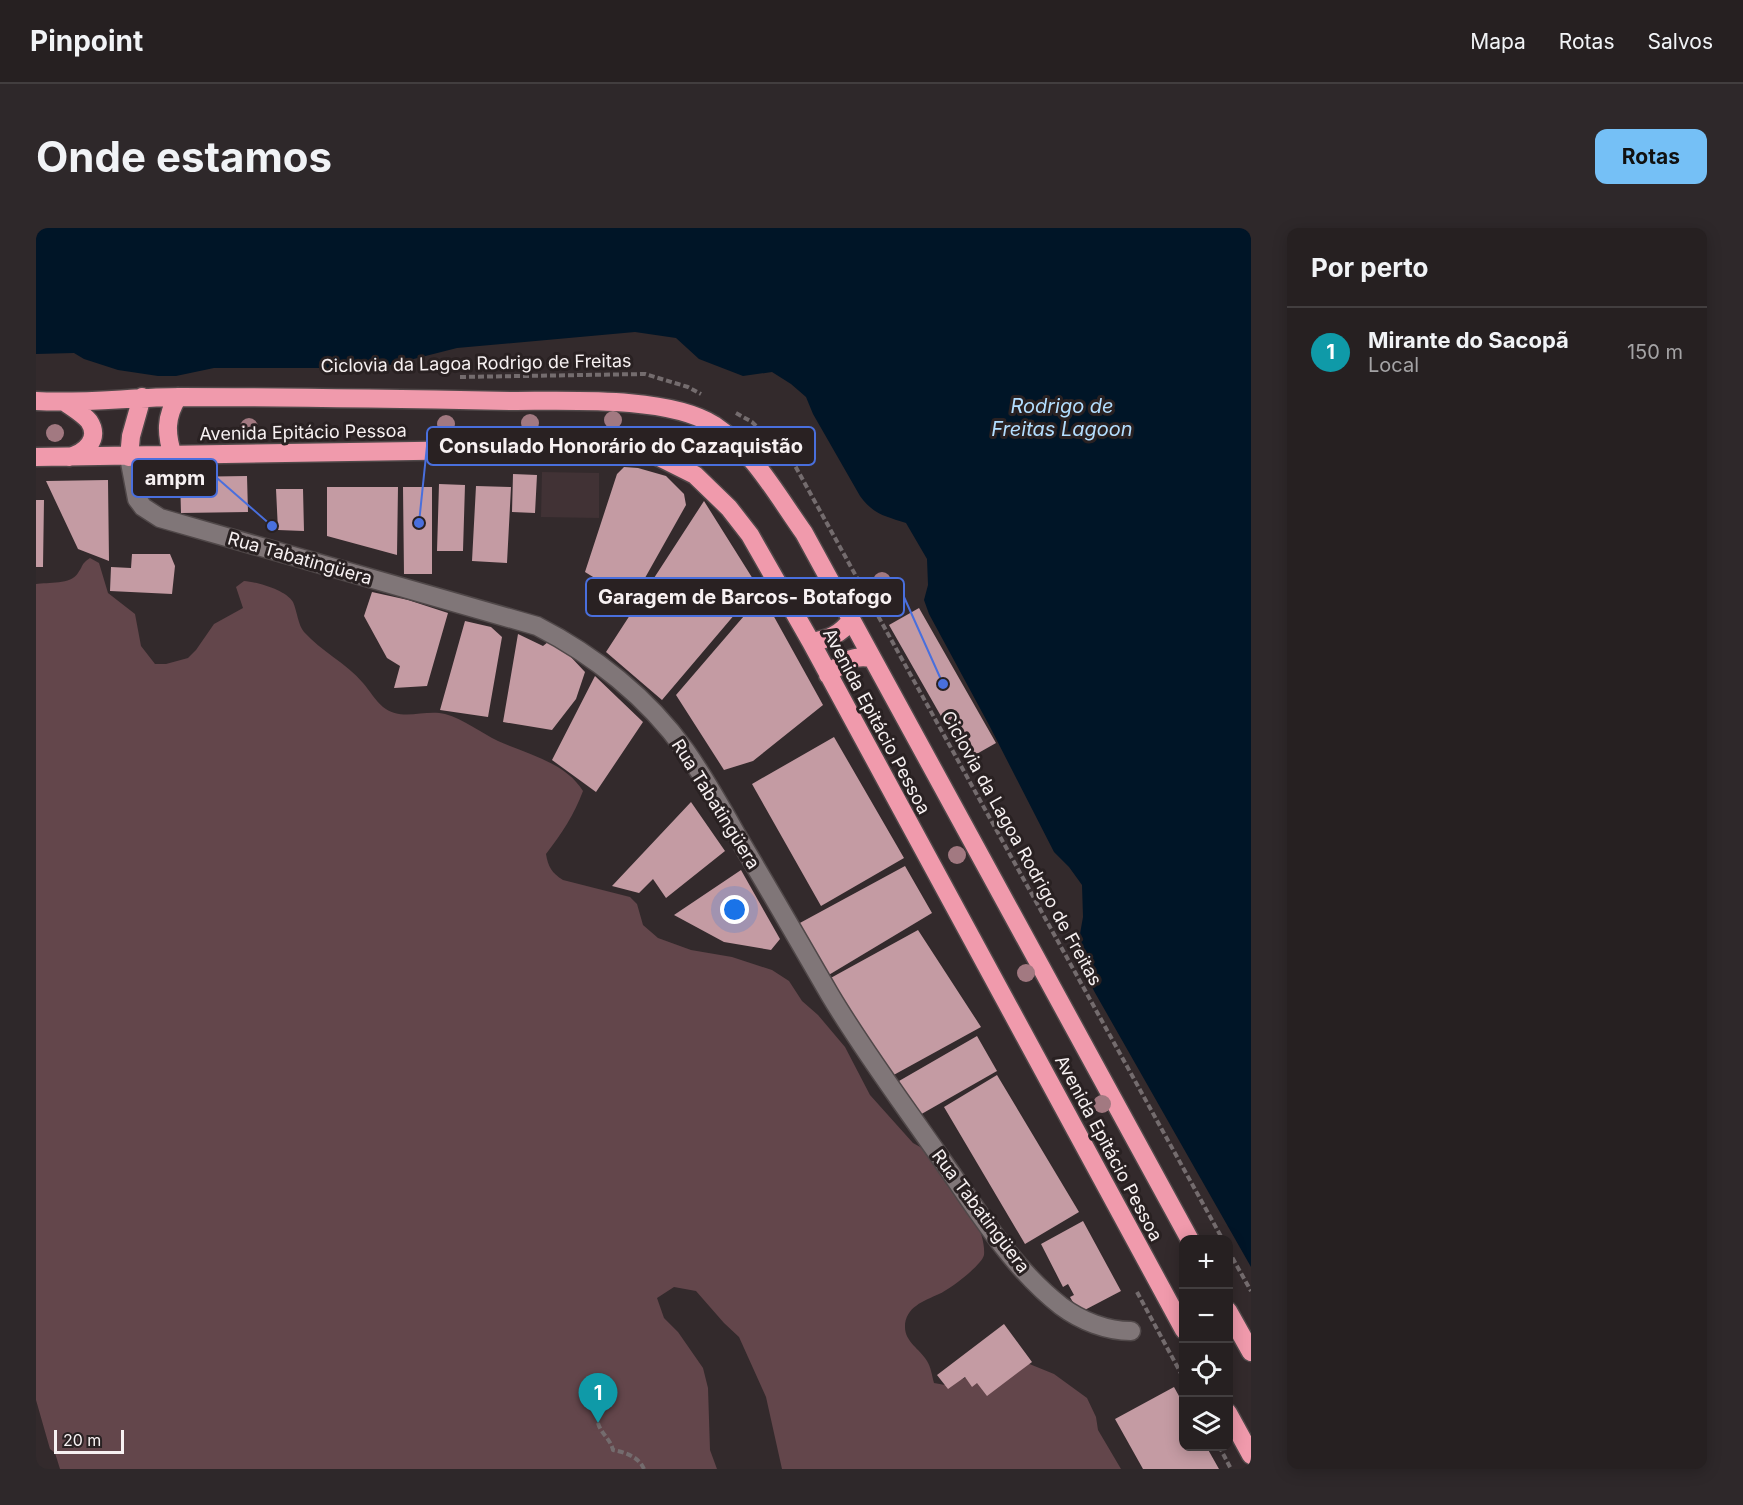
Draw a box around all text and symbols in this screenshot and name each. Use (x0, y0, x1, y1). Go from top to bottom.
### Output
text: Pinpoint (30, 24, 143, 58)
text: Mapa (1470, 29, 1526, 54)
text: Rotas (1559, 29, 1614, 54)
text: Salvos (1647, 29, 1713, 54)
button: Rotas (1595, 129, 1707, 184)
text: Onde estamos (36, 131, 332, 182)
text: Por perto (1311, 252, 1429, 283)
text: Mirante do Sacopã (1368, 327, 1569, 353)
text: 1 (1326, 340, 1335, 364)
text: 150 m (1627, 340, 1683, 364)
street label: Ciclovia da Lagoa Rodrigo de Freitas (320, 350, 632, 376)
text: Local (1368, 353, 1419, 377)
water label: Rodrigo de Freitas Lagoon (991, 394, 1133, 441)
street label: Avenida Epitácio Pessoa (199, 420, 407, 444)
callout: Consulado Honorário do Cazaquistão (427, 427, 815, 465)
text: Consulado Honorário do Cazaquistão (439, 434, 803, 458)
callout: ampm (132, 459, 217, 497)
text: ampm (145, 466, 205, 490)
street label: Rua Tabatingüera (225, 527, 375, 589)
callout: Garagem de Barcos- Botafogo (586, 578, 904, 616)
text: Garagem de Barcos- Botafogo (598, 585, 892, 609)
street label: Avenida Epitácio Pessoa (819, 625, 935, 817)
street label: Ciclovia da Lagoa Rodrigo de Freitas (937, 707, 1107, 989)
street label: Rua Tabatingüera (668, 735, 764, 873)
your location (720, 895, 749, 924)
street label: Avenida Epitácio Pessoa (1051, 1052, 1167, 1244)
street label: Rua Tabatingüera (928, 1145, 1034, 1277)
map controls (1179, 1235, 1233, 1451)
button: + (1179, 1235, 1233, 1289)
button: − (1179, 1289, 1233, 1343)
button: locate (1179, 1343, 1233, 1397)
pin: 1 (578, 1374, 618, 1423)
button: layers (1179, 1397, 1233, 1451)
scale bar (54, 1427, 124, 1454)
text: 20 m (63, 1430, 101, 1450)

